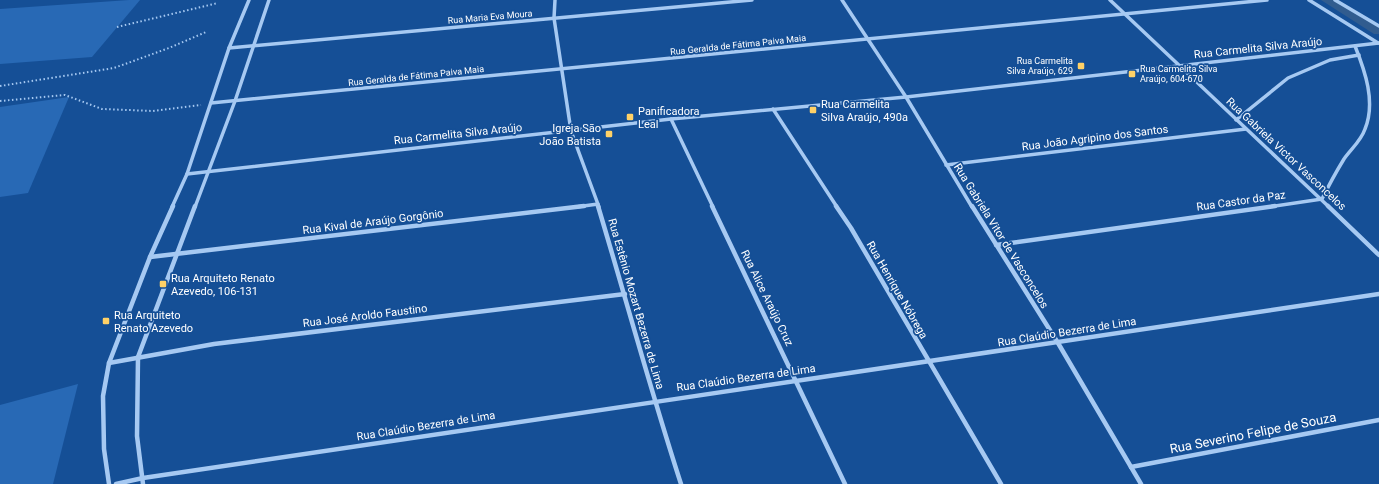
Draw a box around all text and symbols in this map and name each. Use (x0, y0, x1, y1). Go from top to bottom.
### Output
street label: Rua Maria Eva Moura (447, 8, 533, 26)
street label: Rua Geralda de Fátima Paiva Maia (670, 33, 807, 57)
street label: Rua Carmelita Silva Araújo (1193, 35, 1323, 61)
place label: Rua Carmelita Silva Araújo, 629 (1007, 56, 1073, 76)
marker: Rua Carmelita Silva Araújo, 629 (1076, 61, 1086, 71)
street label: Rua Geralda de Fátima Paiva Maia (348, 64, 485, 88)
place label: Rua Carmelita Silva Araújo, 604-670 (1140, 64, 1218, 84)
marker: Rua Carmelita Silva Araújo, 604-670 (1127, 69, 1137, 79)
street label: Rua Gabriela Victor Vasconcelos (1223, 95, 1349, 213)
place label: Rua Carmelita Silva Araújo, 490a (821, 98, 908, 124)
place label: Panificadora Leal (638, 105, 699, 131)
marker: Rua Carmelita Silva Araújo, 490a (808, 105, 818, 115)
marker: Panificadora Leal (625, 112, 635, 122)
street label: Rua Carmelita Silva Araújo (393, 121, 523, 147)
place label: Igreja São João Batista (539, 122, 601, 148)
street label: Rua João Agripino dos Santos (1021, 123, 1169, 153)
marker: Igreja São João Batista (604, 129, 614, 139)
street label: Rua Gabriela Vitor de Vasconcelos (951, 161, 1051, 311)
street label: Rua Castor da Paz (1196, 188, 1287, 214)
street label: Rua Kival de Araújo Gorgônio (302, 207, 444, 237)
street label: Rua Estênio Mozart Bezerra de Lima (605, 217, 667, 391)
street label: Rua Henrique Nóbrega (864, 239, 930, 341)
street label: Rua Alice Araújo Cruz (738, 248, 796, 349)
place label: Rua Arquiteto Renato Azevedo, 106-131 (171, 272, 275, 298)
marker: Rua Arquiteto Renato Azevedo, 106-131 (158, 279, 168, 289)
street label: Rua José Aroldo Faustino (302, 302, 428, 330)
place label: Rua Arquiteto Renato Azevedo (114, 309, 193, 335)
street label: Rua Claúdio Bezerra de Lima (997, 315, 1137, 349)
marker: Rua Arquiteto Renato Azevedo (101, 316, 111, 326)
street label: Rua Claúdio Bezerra de Lima (676, 362, 816, 394)
street label: Rua Claúdio Bezerra de Lima (356, 409, 496, 443)
street label: Rua Severino Felipe de Souza (1168, 409, 1338, 457)

